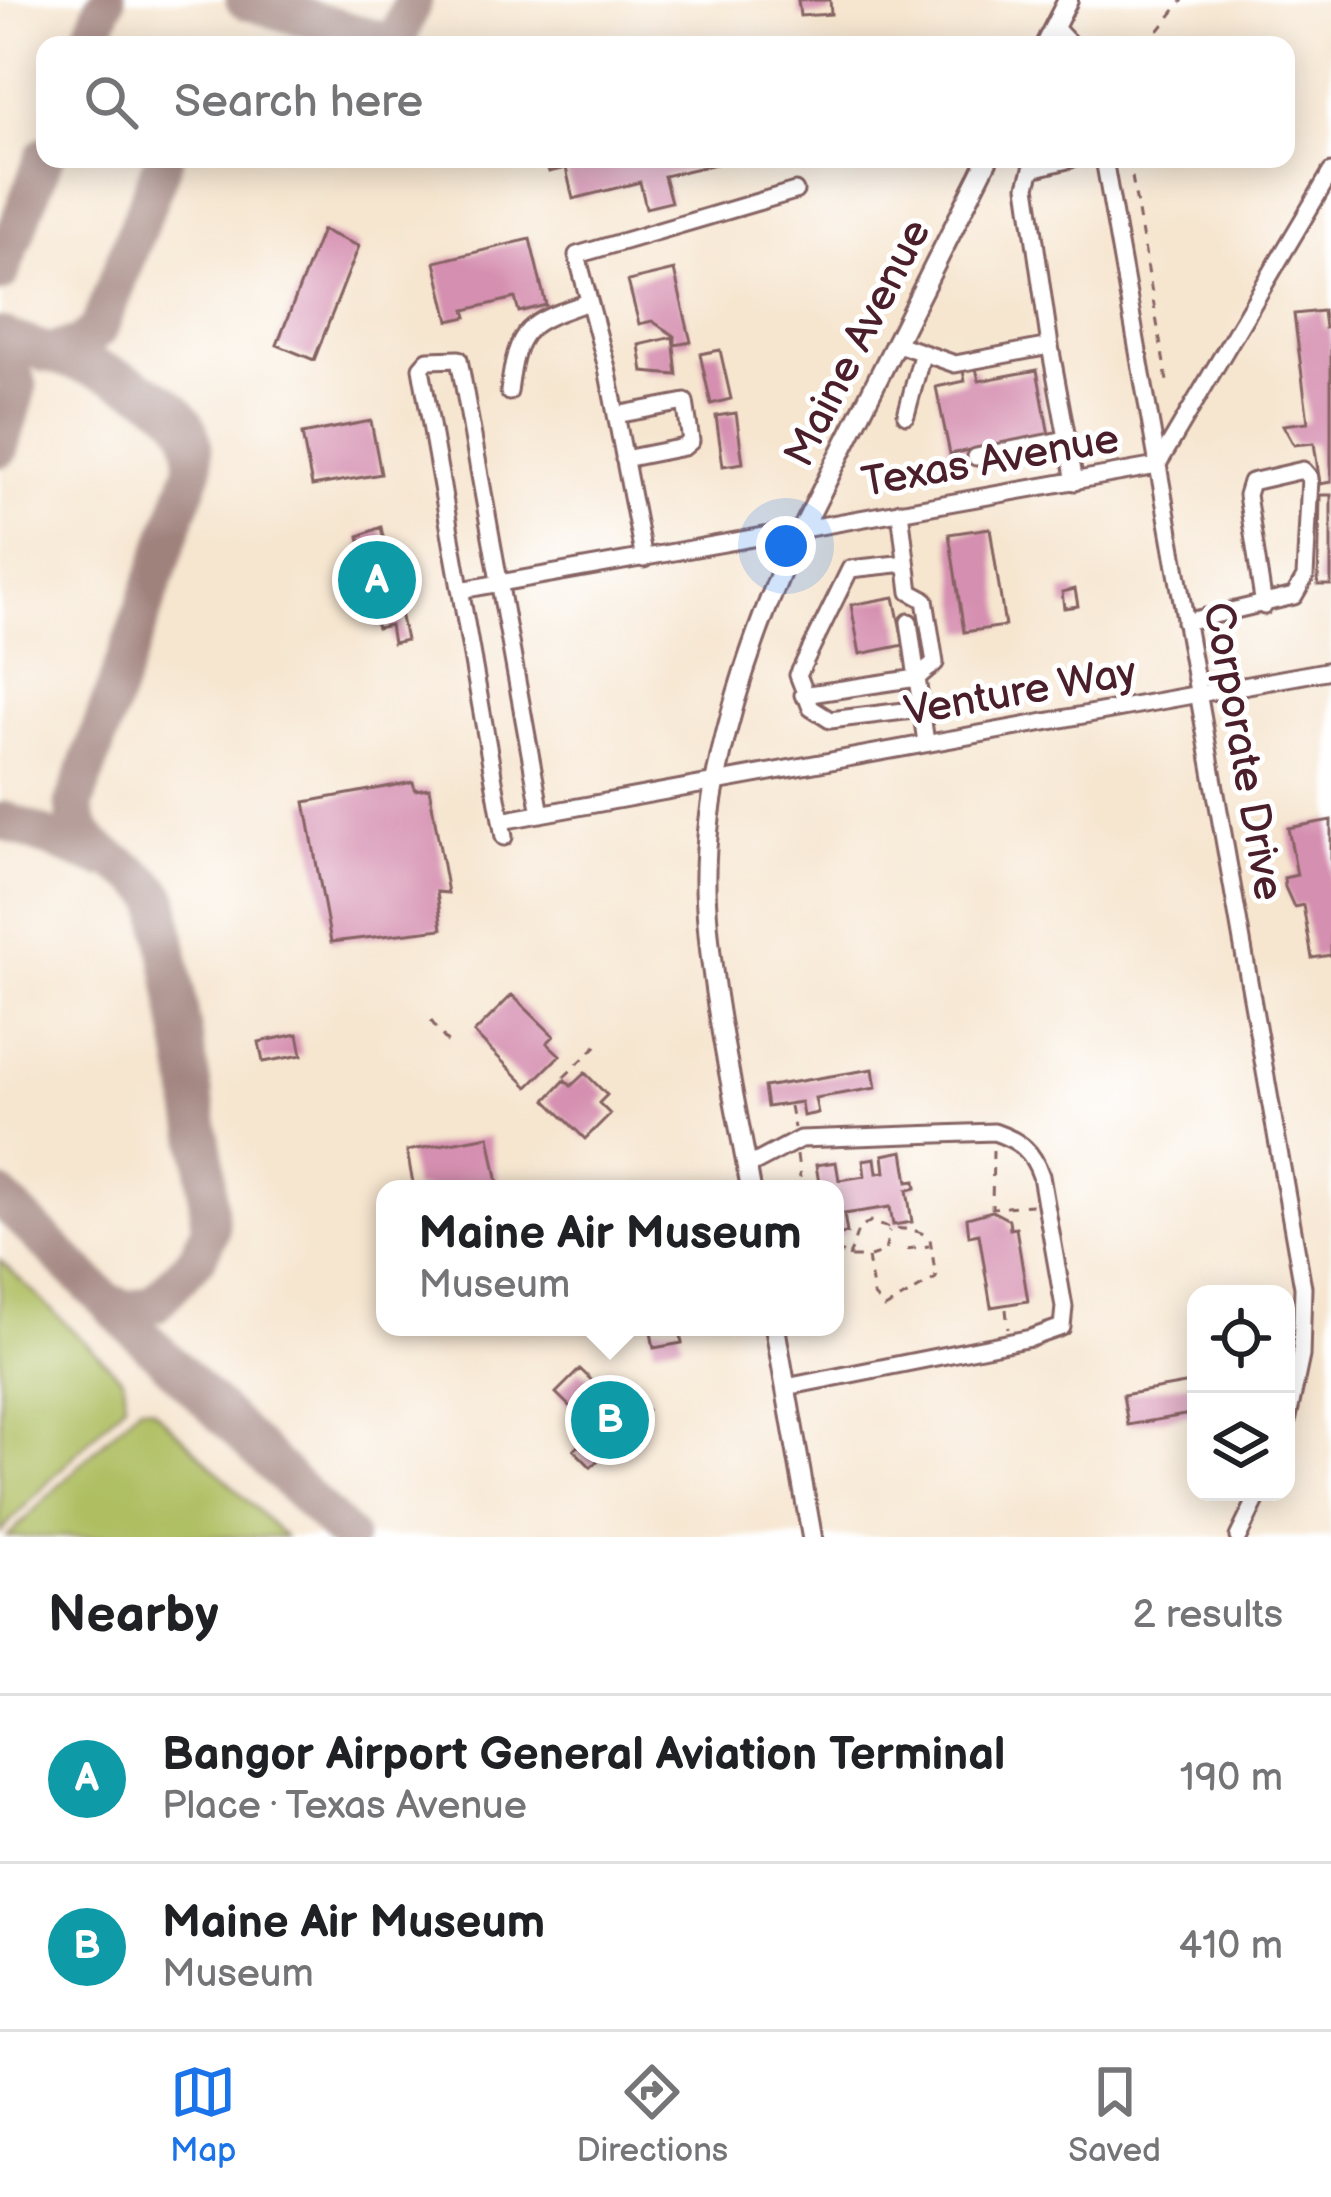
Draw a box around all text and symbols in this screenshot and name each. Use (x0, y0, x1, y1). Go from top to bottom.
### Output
search box (36, 36, 1295, 168)
icon: search (78, 69, 144, 135)
text: Search here (174, 75, 423, 130)
street label: Maine Avenue (774, 211, 942, 475)
street label: Texas Avenue (858, 414, 1123, 509)
your location (756, 516, 816, 576)
pin: A (338, 535, 416, 625)
street label: Corporate Drive (1191, 598, 1294, 904)
street label: Venture Way (900, 647, 1141, 738)
popup (376, 1180, 844, 1336)
text: Maine Air Museum (418, 1207, 802, 1262)
text: Museum (418, 1262, 570, 1309)
map controls (1187, 1285, 1295, 1501)
button: locate (1187, 1285, 1295, 1393)
pin: B (571, 1375, 649, 1465)
button: layers (1187, 1393, 1295, 1501)
text: Nearby (48, 1585, 219, 1646)
text: 2 results (1132, 1592, 1283, 1639)
text: Bangor Airport General Aviation Terminal (162, 1728, 1005, 1783)
text: A (75, 1755, 99, 1802)
text: 190 m (1180, 1755, 1283, 1802)
text: Place · Texas Avenue (162, 1783, 527, 1830)
text: Maine Air Museum (162, 1896, 545, 1951)
text: B (73, 1923, 101, 1970)
text: 410 m (1178, 1923, 1283, 1970)
text: Museum (162, 1951, 314, 1998)
tab: Map (170, 2059, 236, 2171)
tab: Directions (577, 2059, 728, 2171)
tab: Saved (1068, 2059, 1161, 2171)

